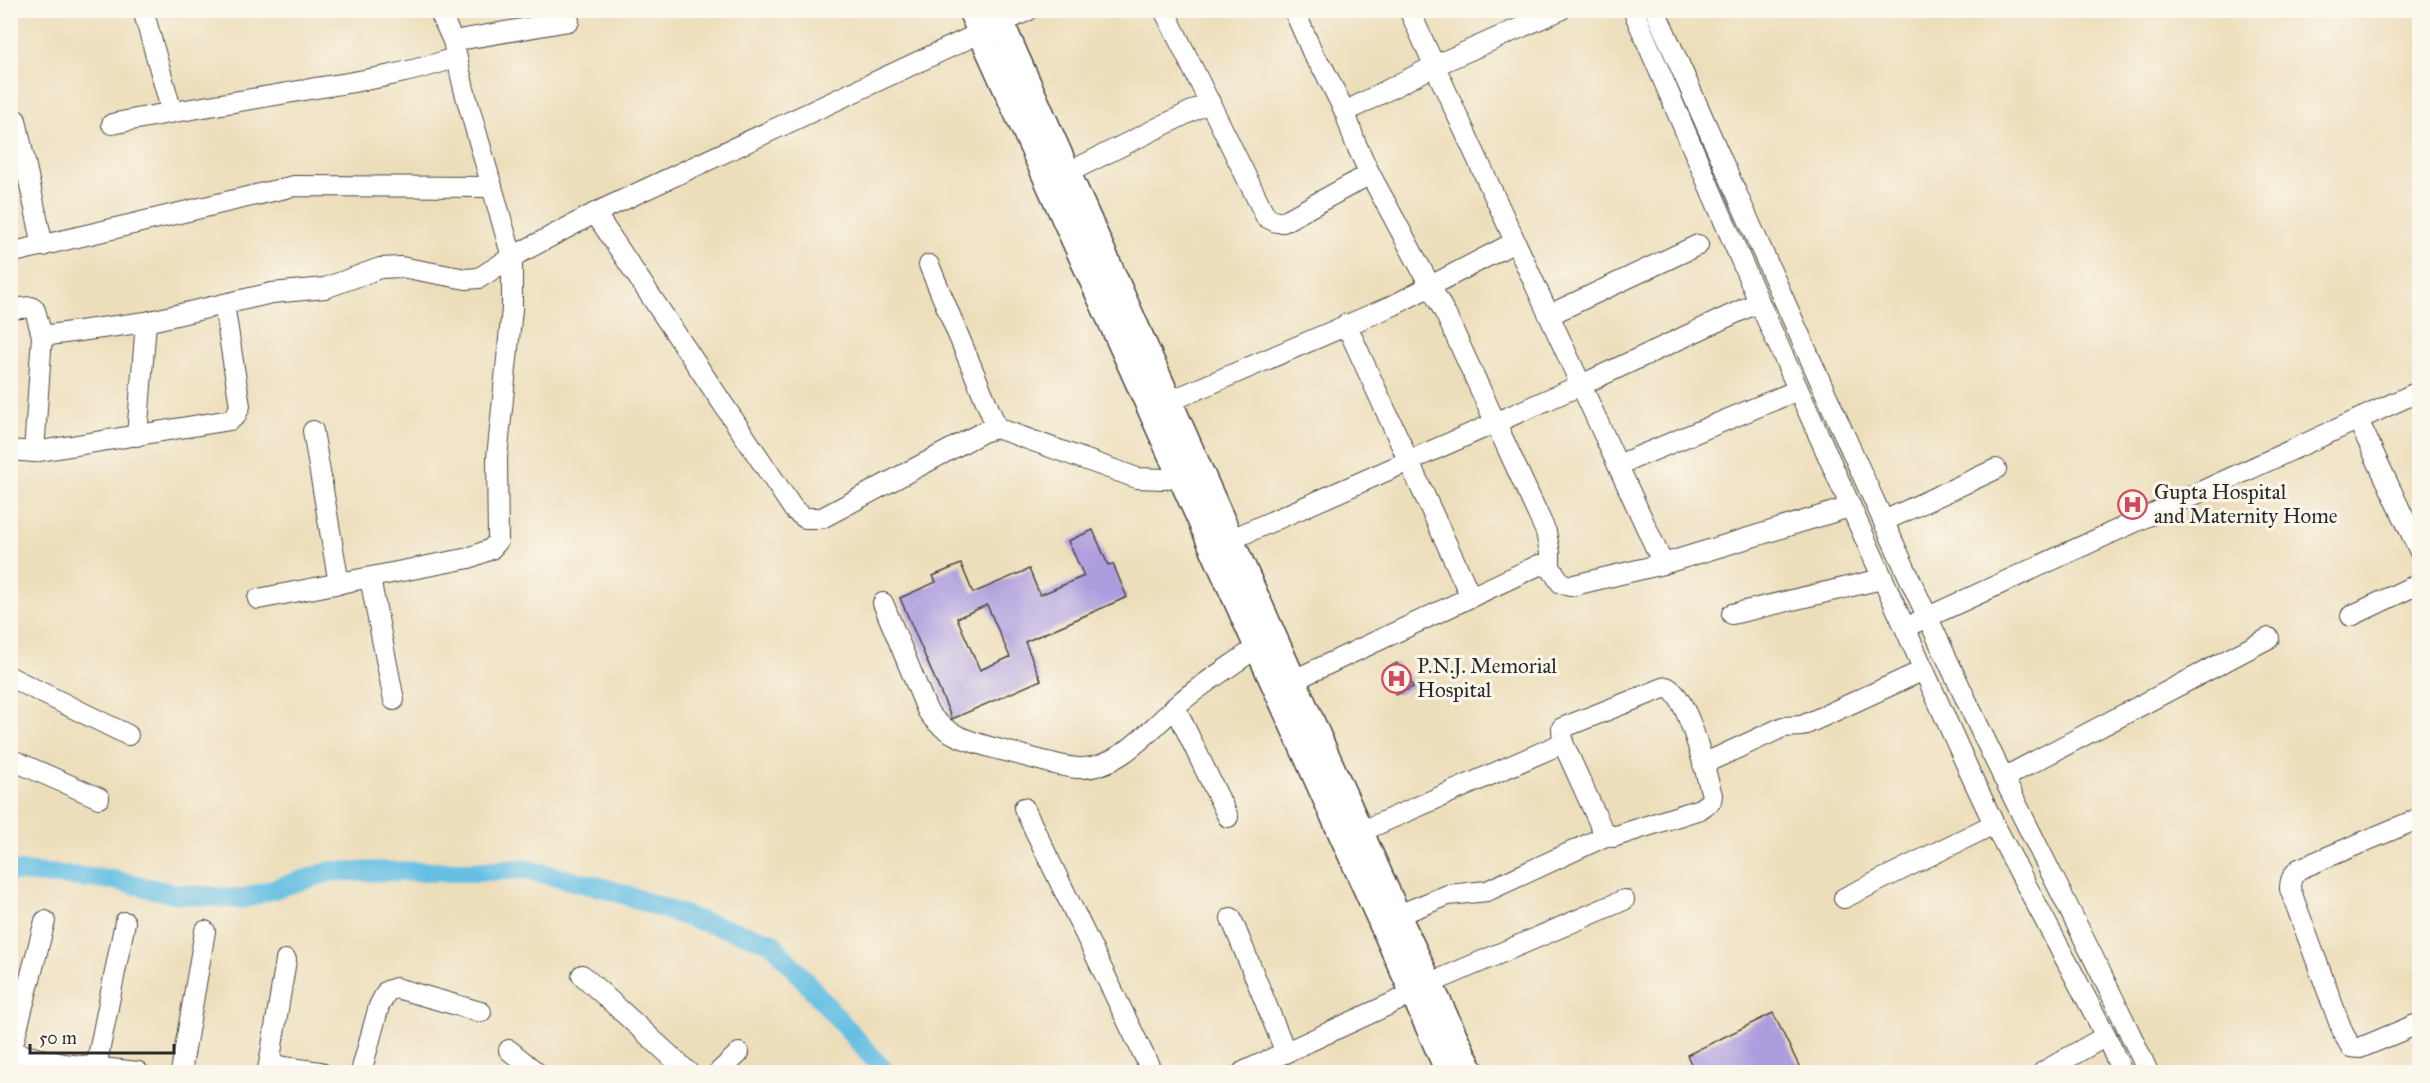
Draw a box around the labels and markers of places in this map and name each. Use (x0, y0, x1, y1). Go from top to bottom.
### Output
place label: Gupta Hospital and Maternity Home (2154, 479, 2338, 529)
hospital icon: Gupta Hospital and Maternity Home (2117, 488, 2149, 520)
place label: P.N.J. Memorial Hospital (1417, 653, 1557, 703)
hospital icon: P.N.J. Memorial Hospital (1380, 662, 1412, 694)

